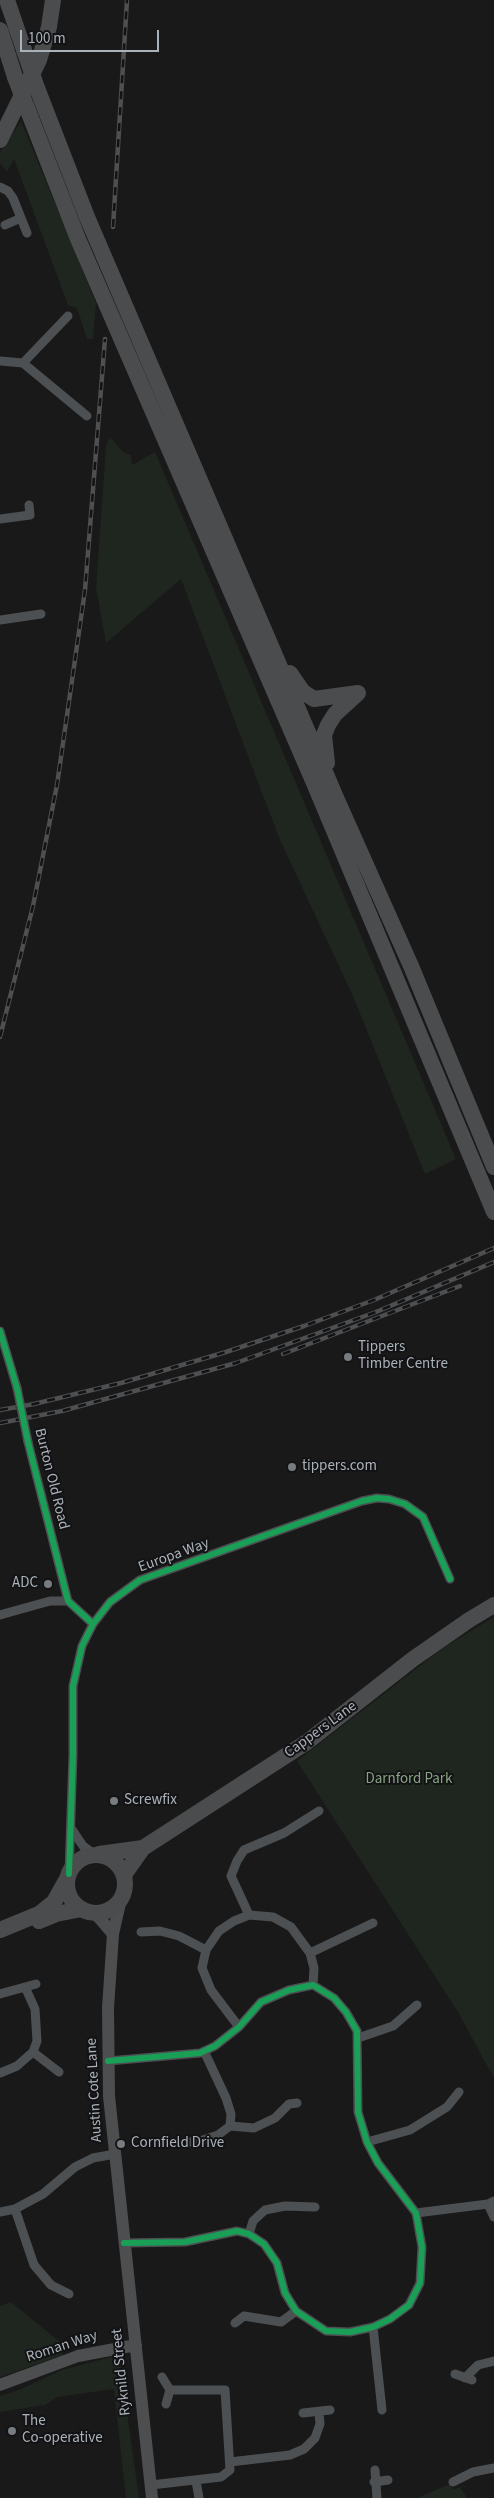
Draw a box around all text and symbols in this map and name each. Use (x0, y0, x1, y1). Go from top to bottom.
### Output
scale bar (22, 20, 161, 52)
text: 100 m (28, 28, 66, 49)
place label: Tippers Timber Centre (358, 1339, 448, 1374)
marker: Tippers Timber Centre (342, 1351, 354, 1363)
street label: Burton Old Road (30, 1427, 72, 1531)
place label: tippers.com (302, 1458, 377, 1476)
marker: tippers.com (286, 1461, 298, 1473)
street label: Europa Way (136, 1535, 212, 1577)
place label: ADC (12, 1575, 38, 1593)
marker: ADC (42, 1578, 54, 1590)
street label: Cappers Lane (281, 1698, 361, 1762)
park label: Darnford Park (366, 1771, 452, 1789)
place label: Screwfix (124, 1792, 177, 1810)
marker: Screwfix (108, 1795, 120, 1807)
street label: Austin Cote Lane (83, 2037, 107, 2143)
place label: Cornfield Drive (131, 2135, 224, 2153)
marker: Cornfield Drive (115, 2138, 127, 2150)
street label: Roman Way (24, 2327, 100, 2367)
street label: Ryknild Street (108, 2328, 136, 2416)
place label: The Co-operative (22, 2413, 103, 2448)
marker: The Co-operative (6, 2425, 18, 2437)

